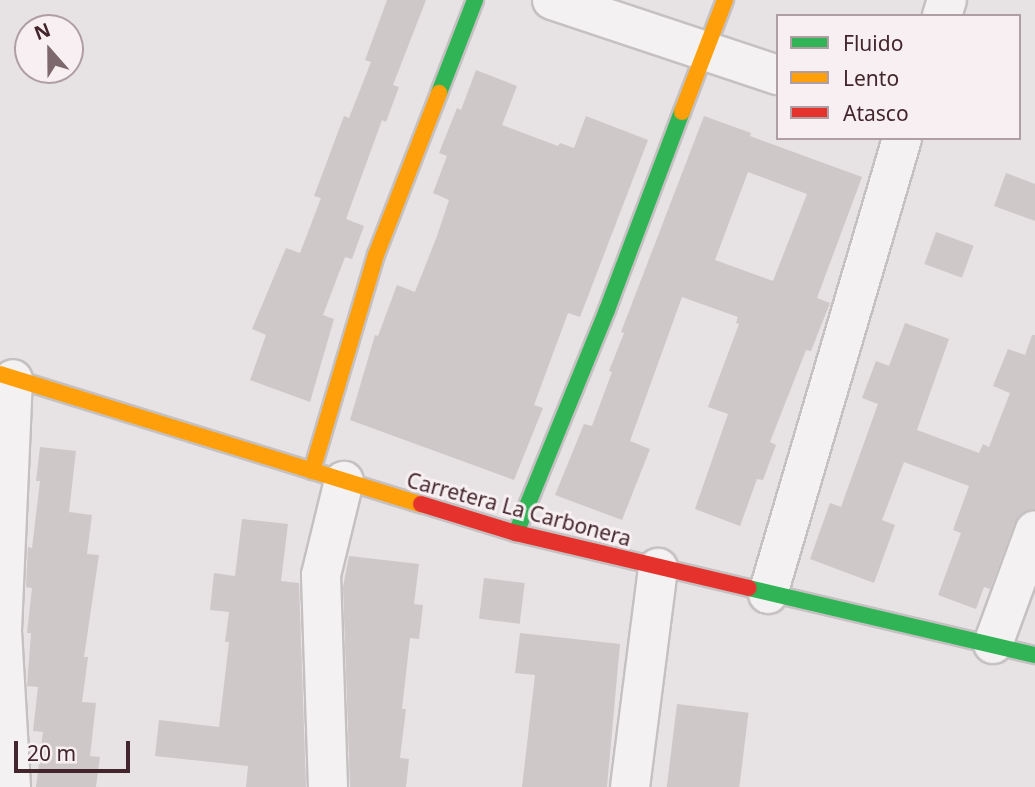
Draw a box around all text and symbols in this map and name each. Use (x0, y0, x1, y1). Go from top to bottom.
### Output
north arrow (14, 14, 84, 84)
legend (776, 14, 1021, 140)
text: N (30, 16, 54, 46)
text: Fluido (843, 29, 903, 57)
text: Lento (843, 64, 899, 92)
text: Atasco (843, 99, 909, 127)
street label: Carretera La Carbonera (404, 467, 634, 551)
scale bar (18, 728, 133, 772)
text: 20 m (27, 739, 76, 767)

